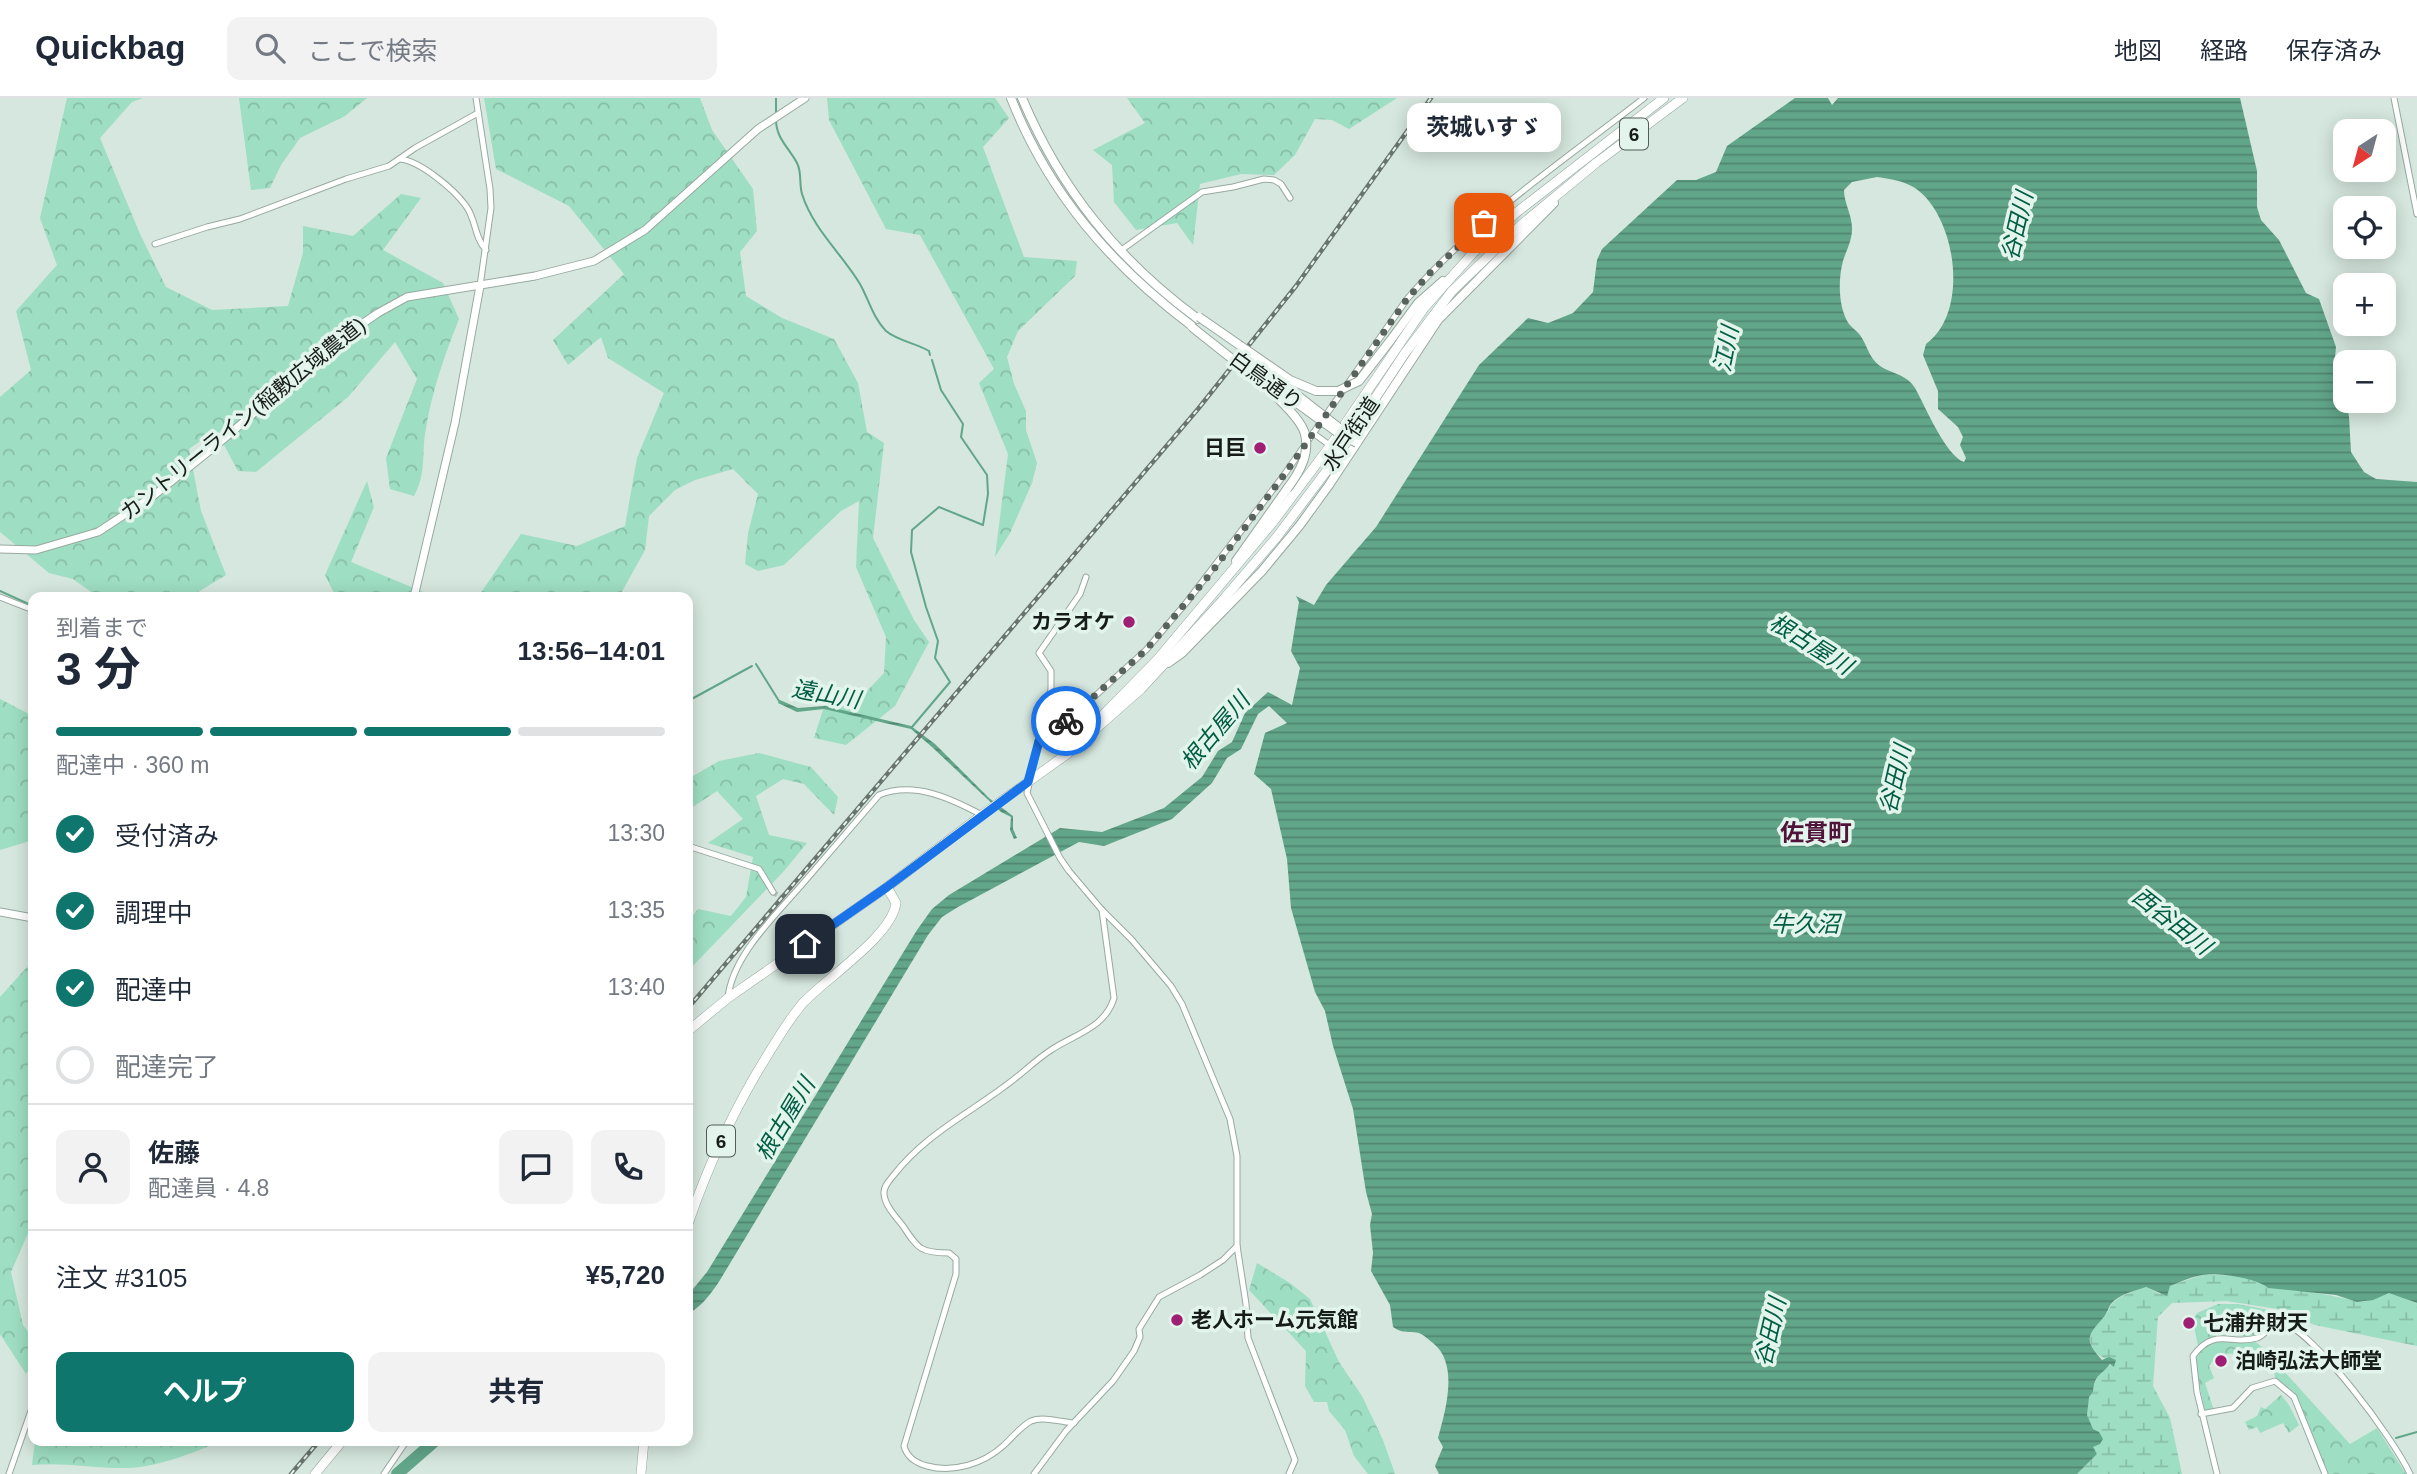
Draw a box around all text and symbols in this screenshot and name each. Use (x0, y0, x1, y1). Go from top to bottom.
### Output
search box (227, 17, 717, 80)
text: Quickbag (35, 29, 185, 66)
icon: search (251, 29, 289, 67)
text: ここで検索 (307, 36, 437, 66)
text: 地図 (2114, 37, 2162, 64)
text: 経路 (2200, 37, 2248, 64)
text: 保存済み (2286, 37, 2382, 64)
callout: 茨城いすゞ (1407, 104, 1561, 153)
text: 茨城いすゞ (1427, 114, 1542, 140)
road number: 6 (1620, 118, 1648, 150)
north arrow (2333, 119, 2396, 182)
map controls (2333, 119, 2396, 413)
water label: 谷田川 (1997, 187, 2038, 263)
pin (1454, 193, 1514, 253)
button: locate (2333, 196, 2396, 259)
icon: bag (1465, 204, 1503, 242)
button: + (2333, 273, 2396, 336)
street label: カントリーライン(稲敷広域農道) (116, 313, 370, 524)
water label: 江川 (1709, 321, 1744, 374)
street label: 白鳥通り (1226, 347, 1307, 415)
button: − (2333, 350, 2396, 413)
street label: 水戸街道 (1318, 392, 1384, 475)
place label: 日巨 (1204, 436, 1246, 459)
marker: 日巨 (1252, 440, 1268, 456)
water label: 根古屋川 (1765, 609, 1859, 681)
place label: カラオケ (1031, 610, 1115, 633)
marker: カラオケ (1121, 614, 1137, 630)
text: 到着まで (56, 615, 148, 641)
text: 13:56–14:01 (518, 636, 665, 666)
text: 3 分 (56, 643, 140, 695)
water label: 遠山川 (790, 675, 865, 713)
water label: 根古屋川 (1175, 685, 1256, 775)
courier (1031, 686, 1101, 756)
icon: bike (1047, 702, 1085, 740)
water label: 谷田川 (1875, 740, 1916, 816)
text: 配達中 · 360 m (56, 752, 209, 778)
icon: check (56, 815, 94, 853)
district label: 佐貫町 (1780, 819, 1852, 846)
text: 13:30 (607, 820, 665, 846)
text: 受付済み (115, 821, 219, 851)
water label: 西谷田川 (2128, 882, 2219, 961)
icon: check (56, 892, 94, 930)
text: 13:35 (607, 897, 665, 923)
text: 調理中 (115, 898, 193, 928)
water label: 牛久沼 (1771, 911, 1843, 937)
pin (775, 914, 835, 974)
icon: home (786, 925, 824, 963)
icon: check (56, 969, 94, 1007)
text: 13:40 (607, 974, 665, 1000)
text: 配達中 (115, 975, 193, 1005)
text: 配達完了 (115, 1052, 219, 1082)
water label: 根古屋川 (750, 1070, 821, 1165)
road number: 6 (707, 1126, 735, 1156)
button: person (56, 1130, 130, 1204)
button: chat (499, 1130, 573, 1204)
button: phone (591, 1130, 665, 1204)
text: 佐藤 (148, 1138, 200, 1168)
text: 配達員 · 4.8 (148, 1175, 269, 1201)
text: ¥5,720 (585, 1260, 665, 1290)
text: 注文 #3105 (56, 1263, 188, 1293)
water label: 谷田川 (1750, 1293, 1791, 1369)
place label: 老人ホーム元気館 (1191, 1308, 1358, 1331)
place label: 七浦弁財天 (2203, 1311, 2308, 1334)
marker: 老人ホーム元気館 (1169, 1312, 1185, 1328)
marker: 七浦弁財天 (2181, 1315, 2197, 1331)
place label: 泊崎弘法大師堂 (2235, 1349, 2382, 1372)
button: ヘルプ (56, 1352, 354, 1432)
button: 共有 (368, 1352, 665, 1432)
marker: 泊崎弘法大師堂 (2213, 1353, 2229, 1369)

